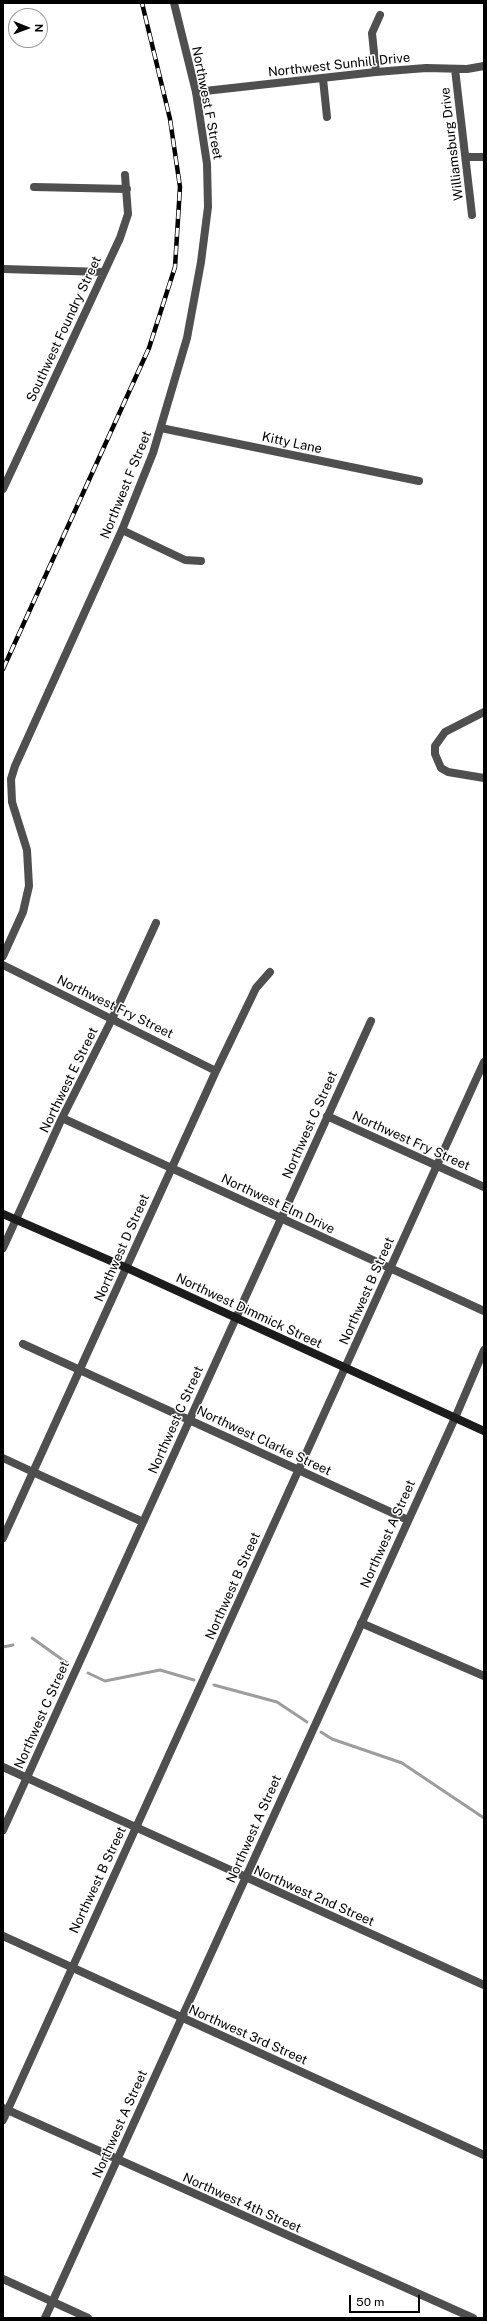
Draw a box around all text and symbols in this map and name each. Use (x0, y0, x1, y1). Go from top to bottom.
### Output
north arrow (8, 8, 48, 48)
text: N (33, 24, 45, 33)
street label: Northwest F Street (188, 45, 226, 161)
street label: Northwest Sunhill Drive (267, 50, 411, 80)
street label: Williamsburg Drive (437, 86, 467, 202)
street label: Southwest Foundry Street (23, 254, 105, 404)
street label: Northwest F Street (97, 429, 155, 541)
street label: Kitty Lane (261, 429, 323, 457)
street label: Northwest Fry Street (54, 972, 176, 1042)
street label: Northwest E Street (37, 1025, 101, 1135)
street label: Northwest C Street (279, 1069, 341, 1181)
street label: Northwest Fry Street (350, 1108, 472, 1174)
street label: Northwest Elm Drive (219, 1171, 337, 1237)
street label: Northwest D Street (91, 1192, 153, 1304)
street label: Northwest B Street (336, 1235, 398, 1347)
street label: Northwest Dimmick Street (173, 1270, 325, 1352)
street label: Northwest C Street (145, 1364, 207, 1476)
street label: Northwest Clarke Street (194, 1403, 334, 1479)
street label: Northwest A Street (357, 1478, 419, 1590)
street label: Northwest B Street (202, 1530, 264, 1642)
street label: Northwest C Street (11, 1659, 73, 1771)
street label: Northwest A Street (223, 1773, 285, 1885)
street label: Northwest B Street (66, 1824, 130, 1936)
street label: Northwest 2nd Street (251, 1862, 377, 1930)
street label: Northwest 3rd Street (186, 2002, 310, 2068)
street label: Northwest A Street (89, 2068, 151, 2180)
street label: Northwest 4th Street (180, 2170, 304, 2236)
scale bar (351, 2287, 422, 2313)
text: 50 m (356, 2295, 384, 2309)

